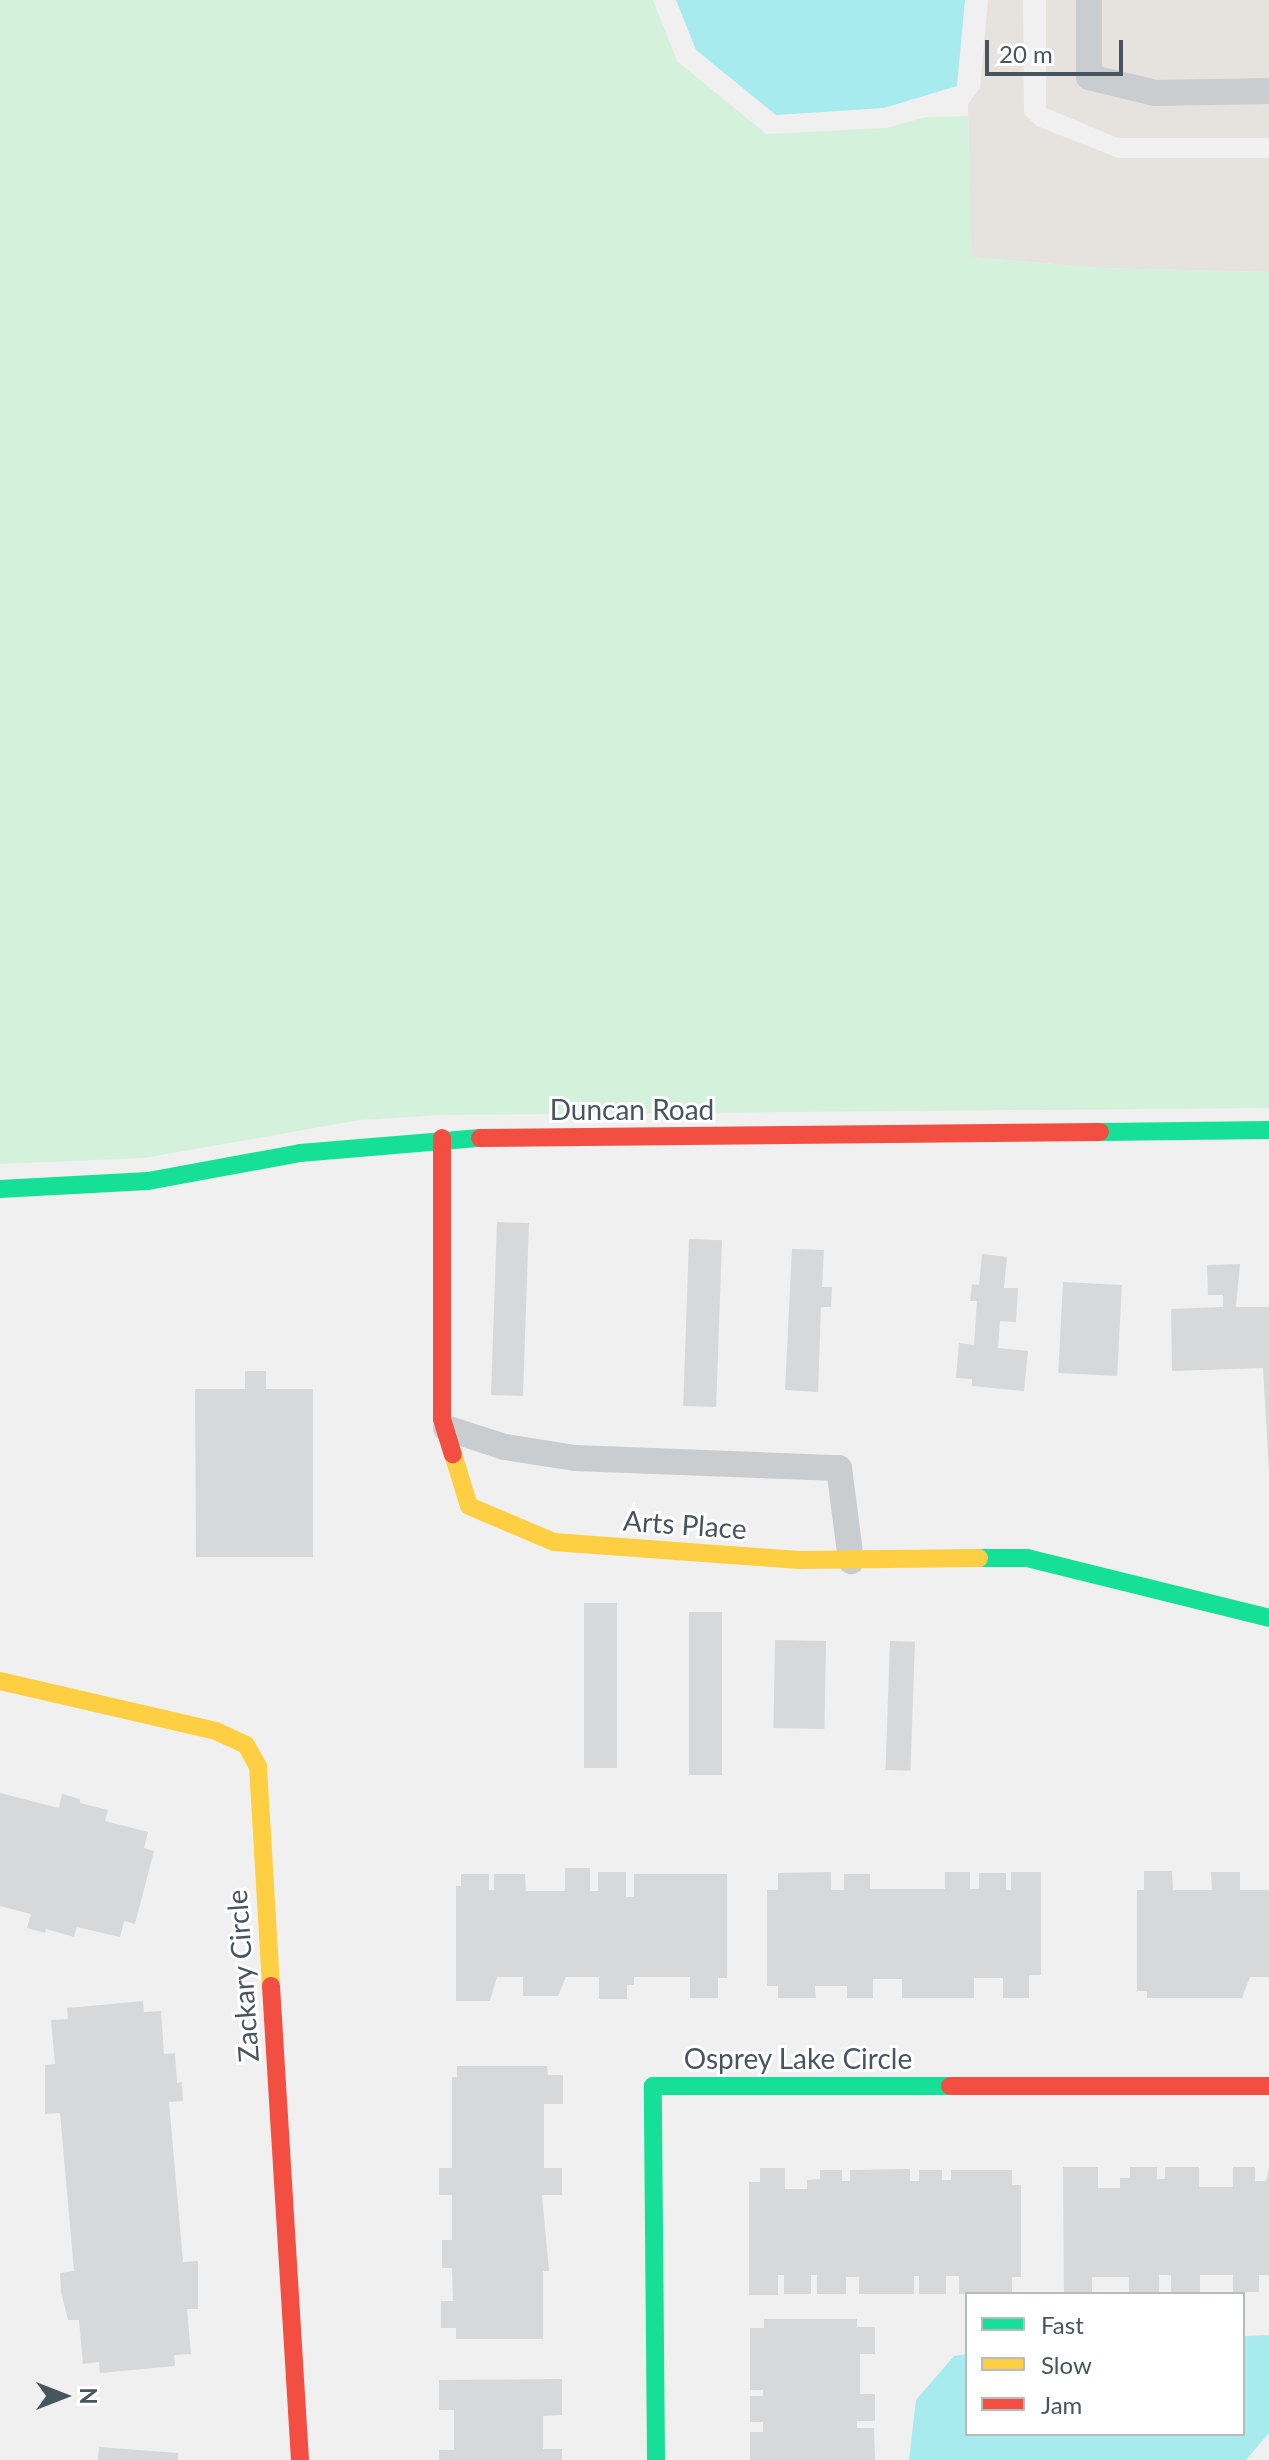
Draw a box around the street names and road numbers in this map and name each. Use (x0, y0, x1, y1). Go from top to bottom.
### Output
street label: Duncan Road (550, 1092, 714, 1126)
street label: Arts Place (622, 1503, 748, 1545)
street label: Zackary Circle (219, 1888, 265, 2064)
street label: Osprey Lake Circle (683, 2041, 913, 2075)

